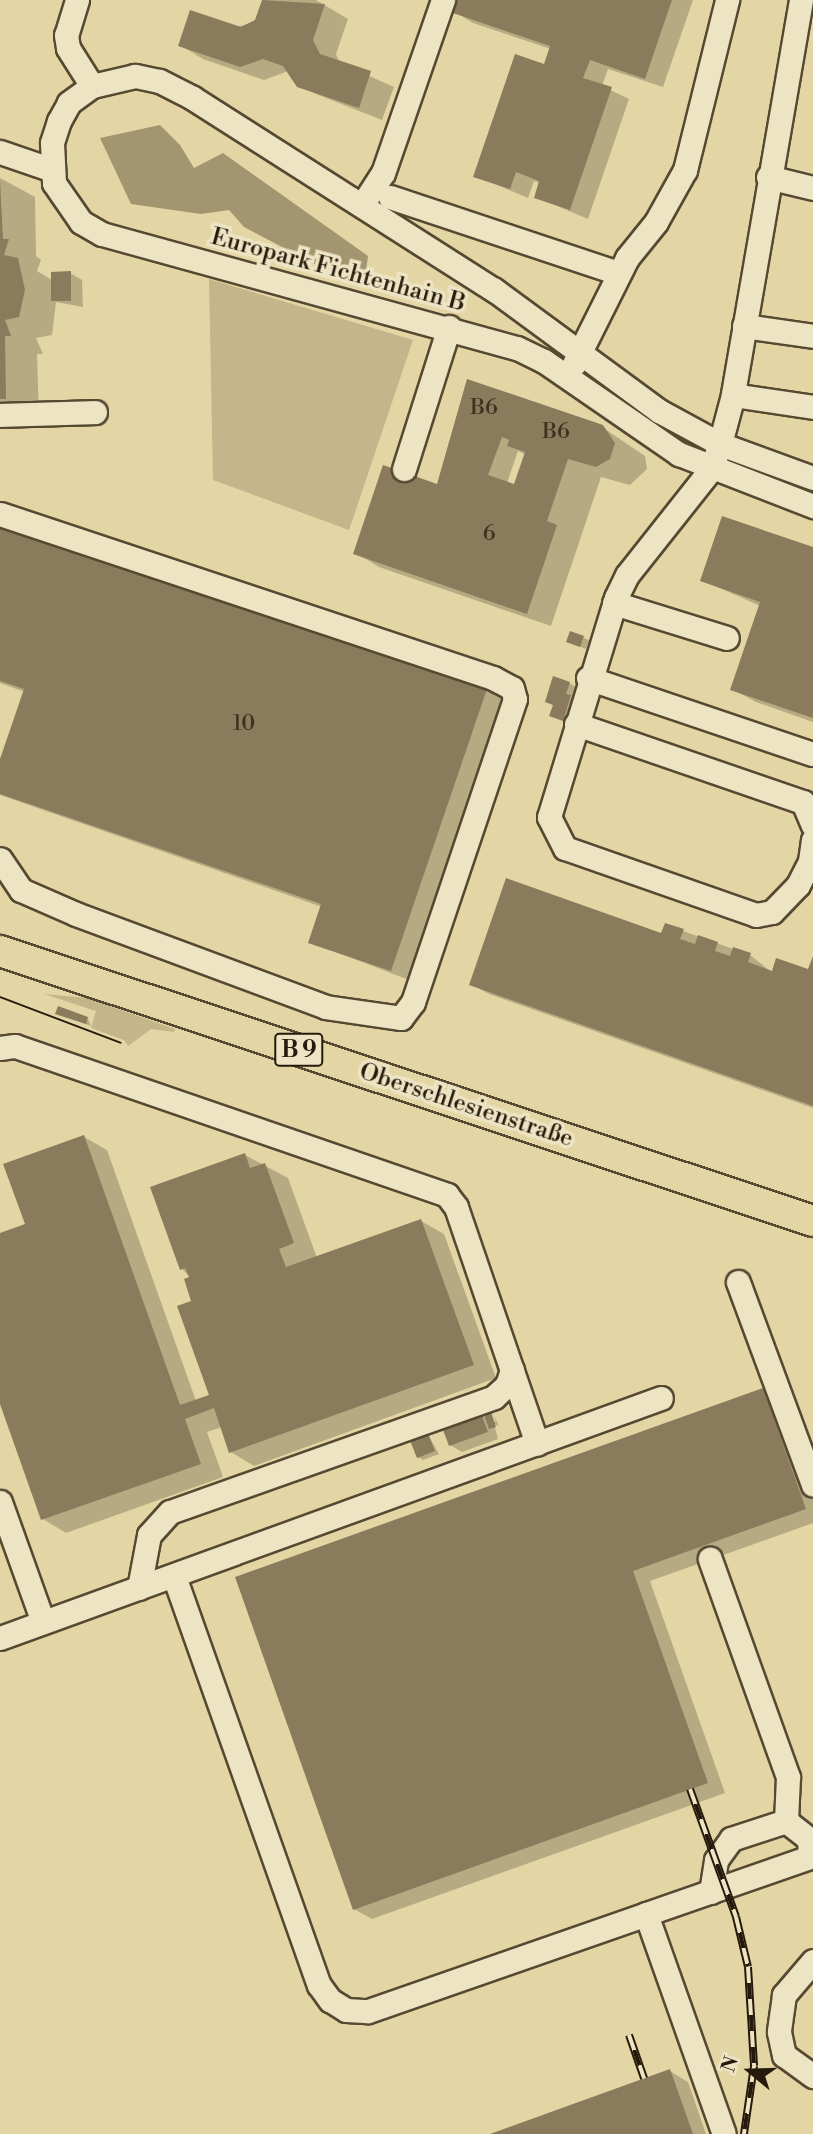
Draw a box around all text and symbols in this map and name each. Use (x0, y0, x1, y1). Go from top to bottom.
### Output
street label: Europark Fichtenhain B (208, 223, 468, 319)
house number: B6 (470, 395, 498, 421)
house number: B6 (542, 419, 570, 445)
house number: 6 (483, 521, 495, 547)
house number: 10 (233, 711, 255, 737)
road number: B 9 (273, 1030, 325, 1070)
street label: Oberschlesienstraße (356, 1058, 576, 1154)
north arrow (715, 2036, 785, 2106)
text: N (716, 2053, 744, 2075)

